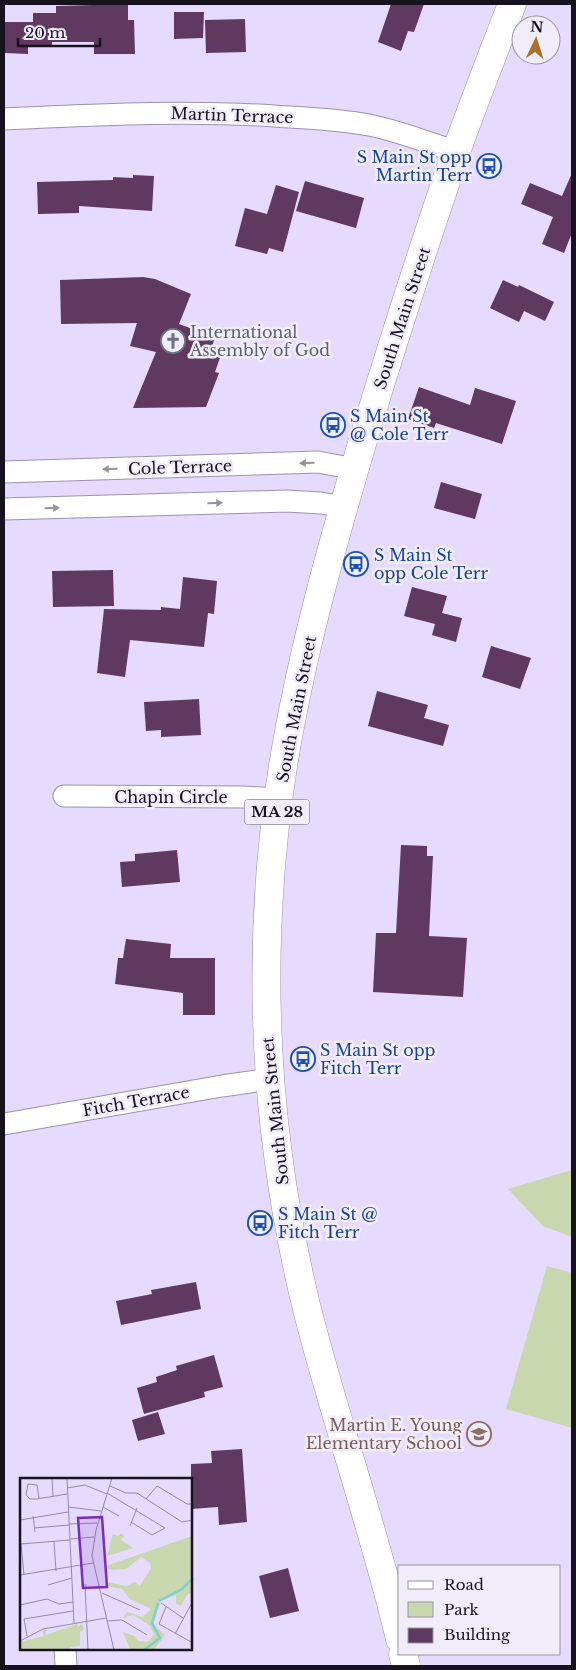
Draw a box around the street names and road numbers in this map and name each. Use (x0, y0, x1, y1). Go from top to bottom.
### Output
street label: Martin Terrace (170, 103, 294, 127)
street label: South Main Street (370, 244, 434, 392)
street label: Cole Terrace (128, 455, 232, 479)
street label: South Main Street (272, 634, 320, 784)
street label: Chapin Circle (114, 787, 228, 807)
road number: MA 28 (244, 800, 310, 824)
street label: South Main Street (257, 1036, 293, 1186)
street label: Fitch Terrace (81, 1082, 191, 1120)

